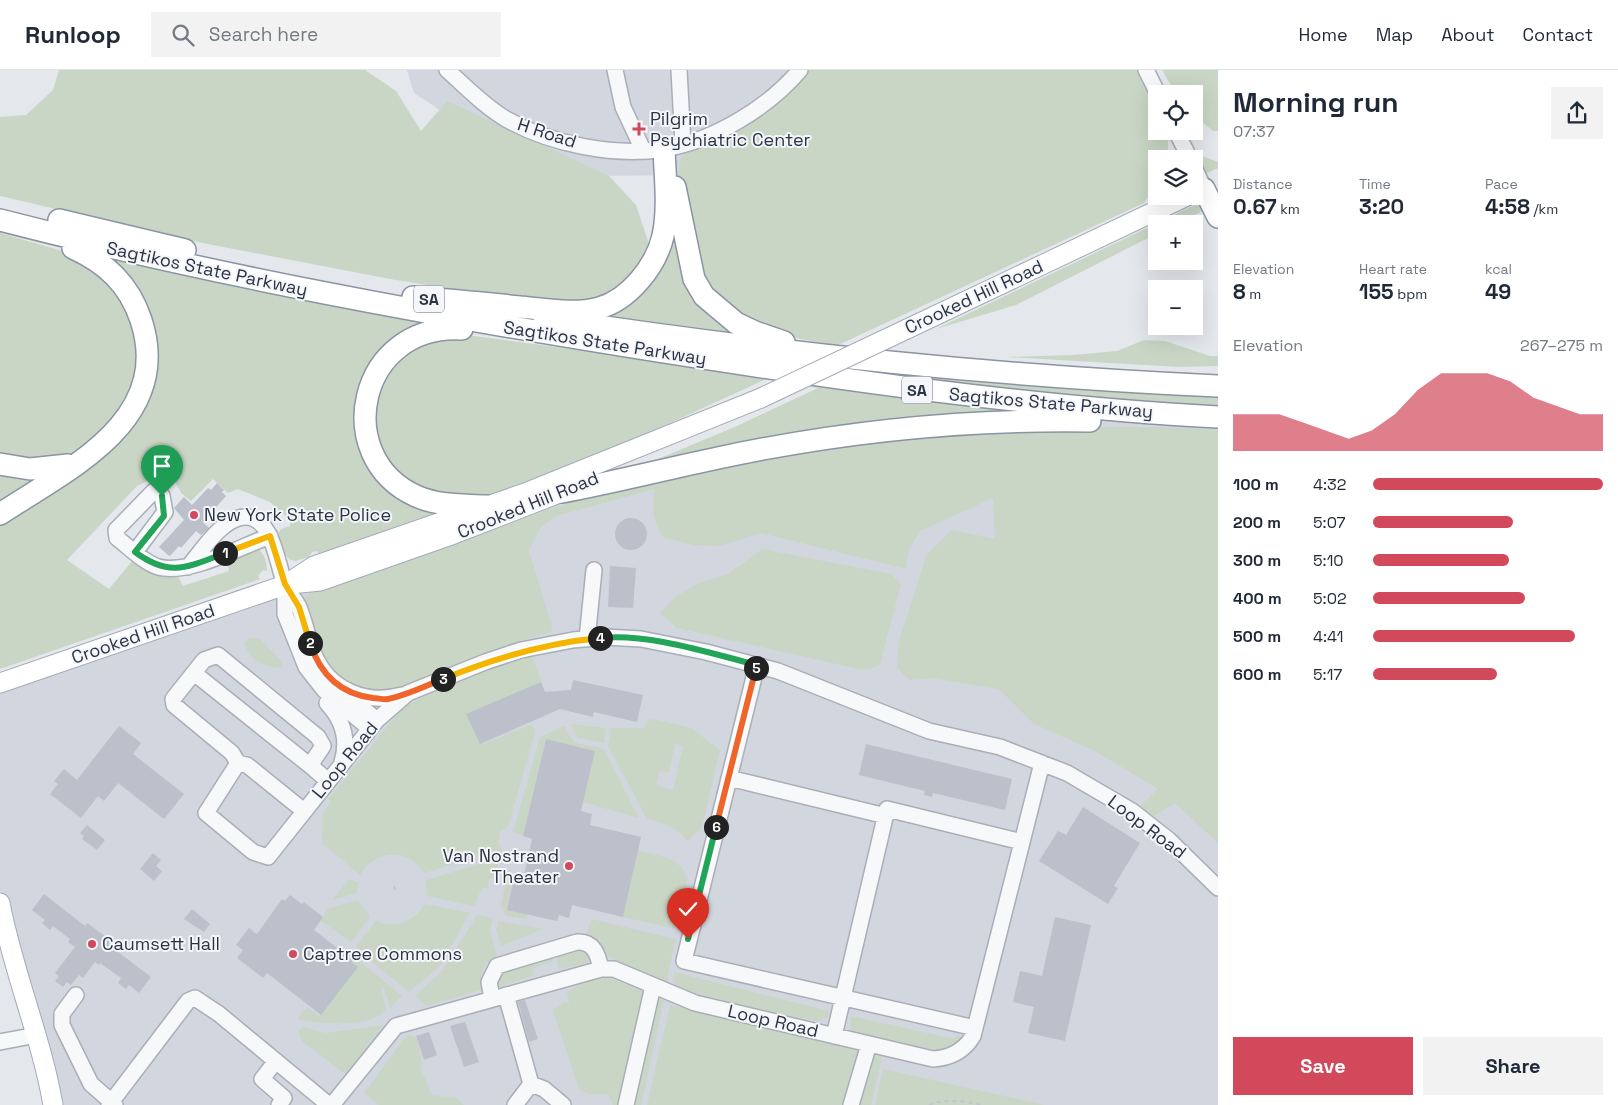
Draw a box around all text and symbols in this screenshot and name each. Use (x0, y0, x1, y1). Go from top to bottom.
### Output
search box (151, 12, 501, 57)
text: Runloop (25, 19, 121, 50)
icon: search (169, 21, 197, 49)
text: Search here (209, 22, 318, 47)
text: Home (1299, 23, 1348, 46)
text: Map (1376, 23, 1413, 46)
text: About (1441, 23, 1495, 46)
text: Contact (1523, 23, 1593, 46)
text: Morning run (1233, 84, 1398, 120)
map controls (1148, 85, 1203, 335)
button: locate (1148, 85, 1203, 140)
button: share (1551, 87, 1603, 139)
place label: Pilgrim Psychiatric Center (650, 107, 811, 151)
street label: H Road (515, 112, 580, 153)
text: 07:37 (1233, 121, 1275, 142)
marker: Pilgrim Psychiatric Center (632, 122, 646, 136)
button: layers (1148, 150, 1203, 205)
text: Distance (1233, 175, 1293, 193)
text: Time (1359, 175, 1391, 193)
text: Pace (1485, 175, 1518, 193)
text: 0.67 (1233, 193, 1277, 220)
text: 3:20 (1359, 193, 1404, 220)
text: 4:58 (1485, 193, 1530, 220)
text: km (1277, 200, 1300, 218)
text: /km (1530, 200, 1558, 218)
button: + (1148, 215, 1203, 270)
street label: Sagtikos State Parkway (104, 236, 310, 301)
street label: Crooked Hill Road (901, 254, 1047, 339)
text: Elevation (1233, 260, 1294, 278)
text: Heart rate (1359, 260, 1427, 278)
text: kcal (1485, 260, 1512, 278)
text: 8 (1233, 278, 1246, 305)
text: 155 (1359, 278, 1394, 305)
text: 49 (1485, 278, 1511, 305)
button: − (1148, 280, 1203, 335)
road number: SA (414, 285, 444, 312)
text: m (1246, 285, 1261, 303)
text: bpm (1394, 285, 1427, 303)
street label: Sagtikos State Parkway (502, 315, 708, 370)
text: Elevation (1233, 335, 1303, 356)
text: 267–275 m (1520, 335, 1603, 356)
road number: SA (902, 376, 932, 404)
street label: Sagtikos State Parkway (948, 382, 1154, 423)
pin (141, 445, 183, 496)
icon: arrive (148, 452, 176, 480)
street label: Crooked Hill Road (454, 466, 602, 543)
text: 100 m (1233, 474, 1279, 495)
text: 4:32 (1313, 474, 1346, 495)
place label: New York State Police (204, 503, 391, 526)
marker: New York State Police (188, 509, 200, 521)
text: 200 m (1233, 512, 1281, 533)
text: 5:07 (1313, 512, 1346, 533)
pin: 1 (212, 540, 238, 566)
text: 1 (222, 544, 229, 562)
text: 300 m (1233, 550, 1281, 571)
text: 5:10 (1313, 550, 1344, 571)
text: 400 m (1233, 588, 1282, 609)
text: 5:02 (1313, 588, 1347, 609)
street label: Crooked Hill Road (68, 598, 218, 669)
pin: 4 (588, 626, 612, 650)
text: 500 m (1233, 626, 1281, 647)
text: 4:41 (1313, 626, 1343, 647)
text: 4 (596, 629, 605, 647)
pin: 2 (298, 630, 322, 656)
text: 2 (306, 634, 315, 652)
pin: 5 (744, 656, 768, 680)
text: 5 (752, 659, 761, 677)
text: 600 m (1233, 664, 1281, 685)
text: 5:17 (1313, 664, 1342, 685)
pin: 3 (430, 666, 456, 692)
text: 3 (439, 670, 448, 688)
street label: Loop Road (307, 717, 383, 803)
street label: Loop Road (1103, 790, 1191, 864)
pin: 6 (704, 814, 728, 840)
text: 6 (712, 818, 721, 836)
place label: Van Nostrand Theater (442, 844, 559, 888)
marker: Van Nostrand Theater (563, 860, 575, 872)
pin (667, 888, 709, 939)
icon: check (674, 895, 702, 923)
place label: Caumsett Hall (102, 932, 220, 955)
marker: Caumsett Hall (86, 938, 98, 950)
place label: Captree Commons (303, 942, 462, 965)
marker: Captree Commons (287, 948, 299, 960)
street label: Loop Road (725, 999, 821, 1042)
button: Save (1233, 1037, 1413, 1095)
button: Share (1423, 1037, 1603, 1095)

